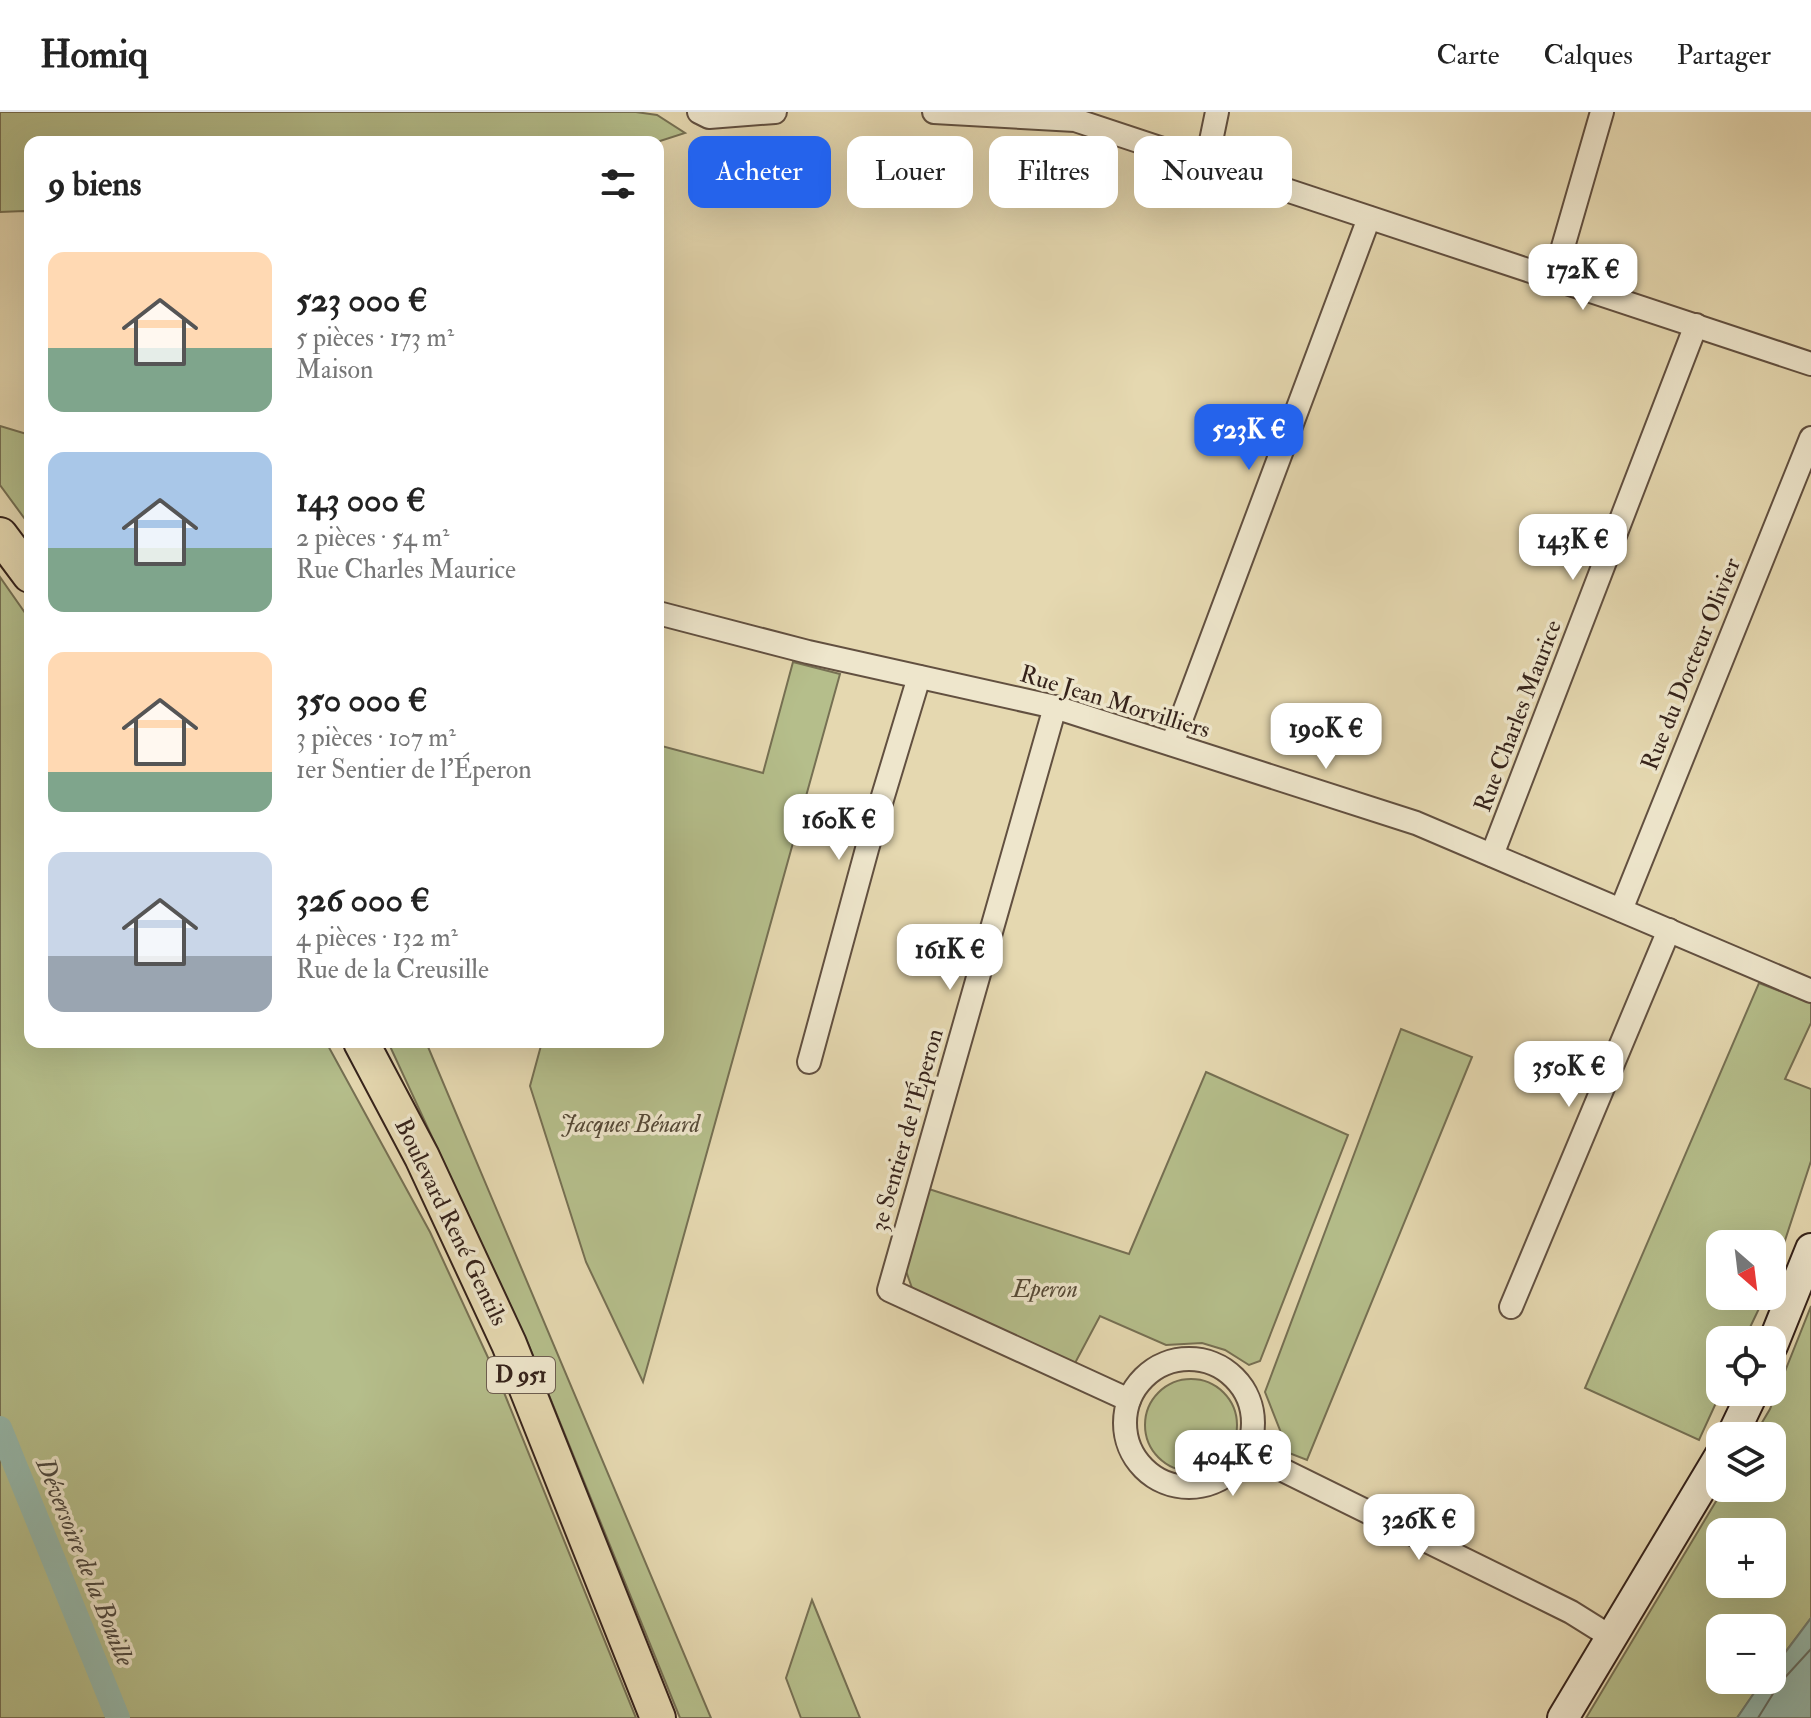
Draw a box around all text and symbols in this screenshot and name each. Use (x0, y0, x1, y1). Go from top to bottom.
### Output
text: Homiq (40, 31, 148, 79)
text: Carte (1436, 38, 1500, 73)
text: Calques (1544, 38, 1633, 73)
text: Partager (1677, 38, 1771, 73)
chip: Acheter (688, 136, 831, 208)
chip: Louer (847, 136, 973, 208)
chip: Filtres (989, 136, 1118, 208)
chip: Nouveau (1134, 136, 1292, 208)
icon: filters (596, 162, 640, 206)
text: 9 biens (48, 163, 141, 206)
pin: 172K € (1518, 244, 1648, 312)
text: 172K € (1546, 254, 1620, 286)
text: 523 000 € (296, 279, 428, 322)
icon: home (112, 284, 208, 380)
text: 5 pièces · 173 m² (296, 322, 454, 354)
text: Maison (296, 354, 373, 386)
pin: 523K € (1184, 404, 1314, 472)
text: 523K € (1212, 414, 1286, 446)
text: 143 000 € (296, 479, 426, 522)
icon: home (112, 484, 208, 580)
pin: 143K € (1508, 514, 1638, 582)
text: 2 pièces · 54 m² (296, 522, 449, 554)
text: 143K € (1537, 524, 1609, 556)
street label: Rue du Docteur Olivier (1634, 553, 1748, 775)
text: Rue Charles Maurice (296, 554, 516, 586)
street label: Rue Charles Maurice (1467, 616, 1569, 816)
street label: Rue Jean Morvilliers (1016, 658, 1214, 746)
text: 350 000 € (296, 679, 428, 722)
icon: home (112, 684, 208, 780)
pin: 190K € (1261, 703, 1391, 771)
text: 190K € (1289, 713, 1363, 745)
text: 3 pièces · 107 m² (296, 722, 456, 754)
text: 1er Sentier de l'Éperon (296, 754, 532, 786)
pin: 160K € (774, 794, 904, 862)
text: 160K € (802, 804, 876, 836)
text: 326 000 € (296, 879, 430, 922)
icon: home (112, 884, 208, 980)
text: 4 pièces · 132 m² (296, 922, 458, 954)
pin: 161K € (885, 924, 1015, 992)
text: 161K € (915, 934, 985, 966)
text: Rue de la Creusille (296, 954, 489, 986)
street label: 3e Sentier de l'Éperon (862, 1025, 951, 1235)
pin: 350K € (1504, 1041, 1634, 1109)
text: 350K € (1532, 1051, 1606, 1083)
park label: Jacques Bénard (560, 1109, 702, 1140)
street label: Boulevard René Gentils (387, 1113, 515, 1331)
north arrow (1706, 1230, 1786, 1310)
map controls (1706, 1230, 1786, 1694)
park label: Eperon (1010, 1274, 1078, 1305)
button: locate (1706, 1326, 1786, 1406)
road number: D 951 (487, 1357, 555, 1393)
button: layers (1706, 1422, 1786, 1502)
pin: 404K € (1168, 1430, 1298, 1498)
text: 404K € (1193, 1440, 1273, 1472)
water label: Déversoire de la Bouille (28, 1452, 141, 1671)
pin: 326K € (1354, 1494, 1484, 1562)
text: 326K € (1381, 1504, 1457, 1536)
button: + (1706, 1518, 1786, 1598)
button: − (1706, 1614, 1786, 1694)

